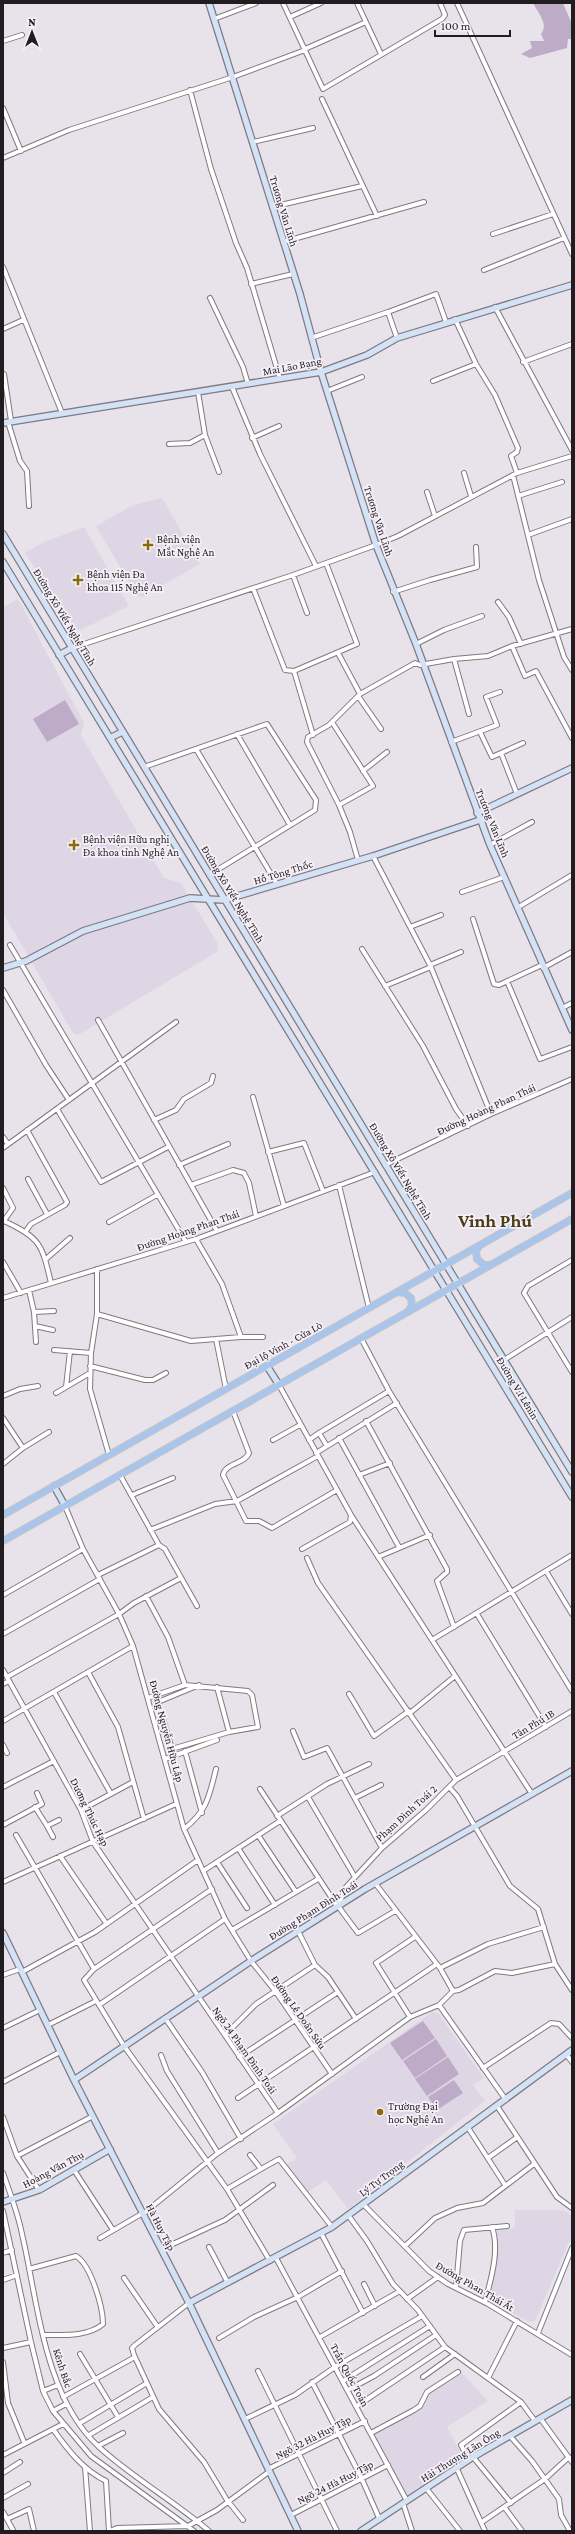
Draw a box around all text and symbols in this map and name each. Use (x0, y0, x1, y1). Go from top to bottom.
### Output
north arrow (12, 12, 52, 52)
scale bar (435, 12, 510, 38)
text: N (28, 16, 36, 28)
text: 100 m (441, 19, 471, 33)
street label: Trương Văn Lĩnh (267, 174, 301, 248)
street label: Mai Lão Bạng (262, 354, 323, 379)
street label: Trương Văn Lĩnh (361, 484, 396, 558)
place label: Bệnh viện Mắt Nghệ An (157, 533, 214, 559)
marker: Bệnh viện Mắt Nghệ An (142, 539, 154, 551)
street label: Đường Xô Viết Nghệ Tĩnh (30, 566, 99, 668)
place label: Bệnh viện Đa khoa 115 Nghệ An (87, 568, 163, 594)
marker: Bệnh viện Đa khoa 115 Nghệ An (72, 574, 84, 586)
street label: Trương Văn Lĩnh (473, 787, 512, 860)
place label: Bệnh viện Hữu nghị Đa khoa tỉnh Nghệ An (83, 833, 179, 859)
marker: Bệnh viện Hữu nghị Đa khoa tỉnh Nghệ An (68, 839, 80, 851)
street label: Đường Xô Viết Nghệ Tĩnh (198, 843, 267, 945)
street label: Hồ Tông Thốc (252, 857, 315, 888)
street label: Đường Hoàng Phan Thái (435, 1081, 538, 1138)
street label: Đường Xô Viết Nghệ Tĩnh (366, 1120, 435, 1222)
street label: Đường Hoàng Phan Thái (135, 1207, 241, 1254)
district label: Vinh Phú (457, 1210, 532, 1231)
street label: Đại lộ Vinh - Cửa Lò (242, 1318, 325, 1372)
street label: Đường V.I Lênin (494, 1355, 541, 1422)
street label: Đường Nguyễn Hữu Lập (147, 1679, 186, 1784)
street label: Tân Phú 1B (509, 1707, 557, 1741)
street label: Dương Thúc Hạp (67, 1776, 112, 1849)
street label: Phạm Đình Toái 2 (373, 1783, 440, 1844)
street label: Đường Phạm Đình Toái (266, 1878, 360, 1943)
street label: Đường Lê Doãn Sửu (268, 1973, 329, 2052)
street label: Ngõ 24 Phạm Đình Toái (210, 2004, 280, 2096)
place label: Trường Đại học Nghệ An (388, 2100, 443, 2126)
marker: Trường Đại học Nghệ An (375, 2107, 385, 2117)
street label: Hoàng Văn Thụ (20, 2148, 86, 2191)
street label: Lý Tự Trọng (356, 2157, 407, 2199)
street label: Hà Huy Tập (143, 2202, 178, 2253)
street label: Đường Phan Thái Ất (433, 2258, 517, 2314)
street label: Trần Quốc Toản (328, 2341, 372, 2409)
street label: Kênh Bắc (51, 2347, 75, 2390)
street label: Ngõ 32 Hà Huy Tập (273, 2413, 354, 2462)
street label: Hải Thượng Lãn Ông (418, 2425, 503, 2485)
street label: Ngõ 24 Hà Huy Tập (295, 2458, 376, 2507)

